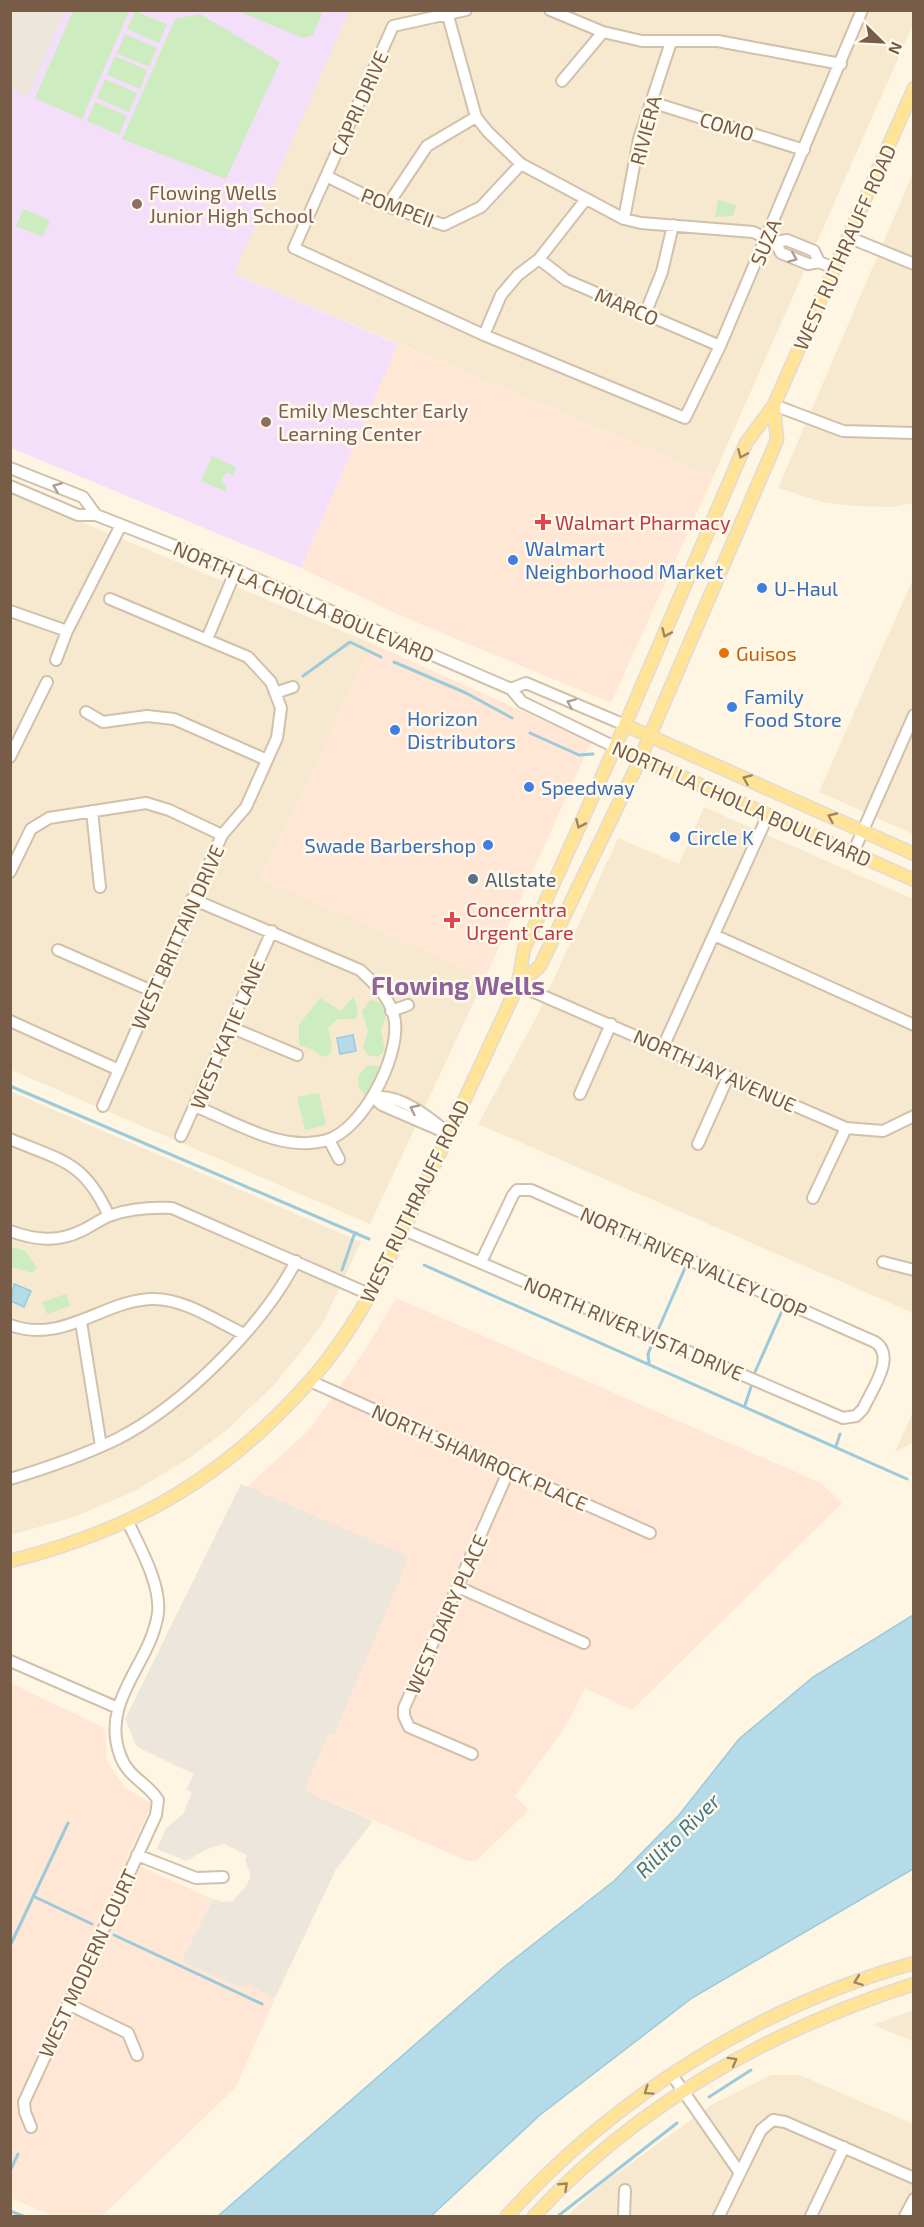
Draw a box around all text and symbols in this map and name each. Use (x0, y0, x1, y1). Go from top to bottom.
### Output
north arrow (852, 12, 912, 72)
text: N (885, 39, 907, 57)
street label: CAPRI DRIVE (325, 47, 393, 159)
street label: RIVIERA (624, 92, 666, 167)
street label: COMO (697, 106, 757, 146)
street label: WEST RUTHRAUFF ROAD (788, 140, 900, 354)
place label: Flowing Wells Junior High School (149, 180, 314, 227)
street label: POMPEII (358, 182, 438, 232)
marker: Flowing Wells Junior High School (130, 197, 144, 211)
street label: SUZA (745, 215, 786, 269)
one-way arrow (787, 251, 798, 263)
street label: MARCO (592, 282, 662, 330)
place label: Emily Meschter Early Learning Center (278, 398, 469, 445)
marker: Emily Meschter Early Learning Center (259, 415, 273, 429)
one-way arrow (737, 447, 749, 458)
one-way arrow (52, 482, 63, 494)
place label: Walmart Pharmacy (555, 510, 731, 534)
marker: Walmart Pharmacy (536, 515, 550, 529)
street label: NORTH LA CHOLLA BOULEVARD (170, 535, 438, 667)
place label: Walmart Neighborhood Market (525, 536, 724, 583)
marker: Walmart Neighborhood Market (506, 553, 520, 567)
place label: U-Haul (774, 576, 838, 600)
marker: U-Haul (755, 581, 769, 595)
one-way arrow (661, 627, 673, 638)
place label: Guisos (736, 641, 797, 665)
marker: Guisos (717, 646, 731, 660)
place label: Family Food Store (744, 684, 842, 731)
one-way arrow (567, 698, 578, 710)
marker: Family Food Store (725, 700, 739, 714)
place label: Horizon Distributors (407, 706, 516, 753)
marker: Horizon Distributors (388, 723, 402, 737)
street label: NORTH LA CHOLLA BOULEVARD (609, 735, 875, 871)
one-way arrow (742, 774, 753, 786)
place label: Speedway (541, 775, 635, 799)
marker: Speedway (522, 780, 536, 794)
one-way arrow (827, 812, 838, 824)
one-way arrow (576, 818, 588, 829)
place label: Circle K (687, 825, 754, 849)
marker: Circle K (668, 830, 682, 844)
place label: Swade Barbershop (305, 833, 476, 857)
marker: Swade Barbershop (481, 838, 495, 852)
street label: WEST BRITTAIN DRIVE (125, 841, 229, 1033)
place label: Allstate (485, 867, 556, 891)
marker: Allstate (466, 872, 480, 886)
place label: Concerntra Urgent Care (466, 897, 574, 944)
marker: Concerntra Urgent Care (443, 911, 461, 929)
street label: WEST KATIE LANE (185, 955, 269, 1113)
district label: Flowing Wells (371, 969, 545, 1000)
street label: NORTH JAY AVENUE (630, 1023, 800, 1117)
street label: WEST RUTHRAUFF ROAD (354, 1096, 474, 1306)
one-way arrow (409, 1104, 420, 1116)
street label: NORTH RIVER VALLEY LOOP (577, 1201, 811, 1323)
street label: NORTH RIVER VISTA DRIVE (521, 1271, 747, 1385)
street label: NORTH SHAMROCK PLACE (368, 1398, 592, 1516)
street label: WEST DAIRY PLACE (400, 1530, 492, 1698)
water label: Rillito River (630, 1787, 725, 1882)
street label: WEST MODERN COURT (33, 1865, 141, 2061)
one-way arrow (853, 1974, 864, 1987)
one-way arrow (727, 2057, 737, 2068)
one-way arrow (644, 2084, 655, 2095)
one-way arrow (558, 2182, 568, 2193)

